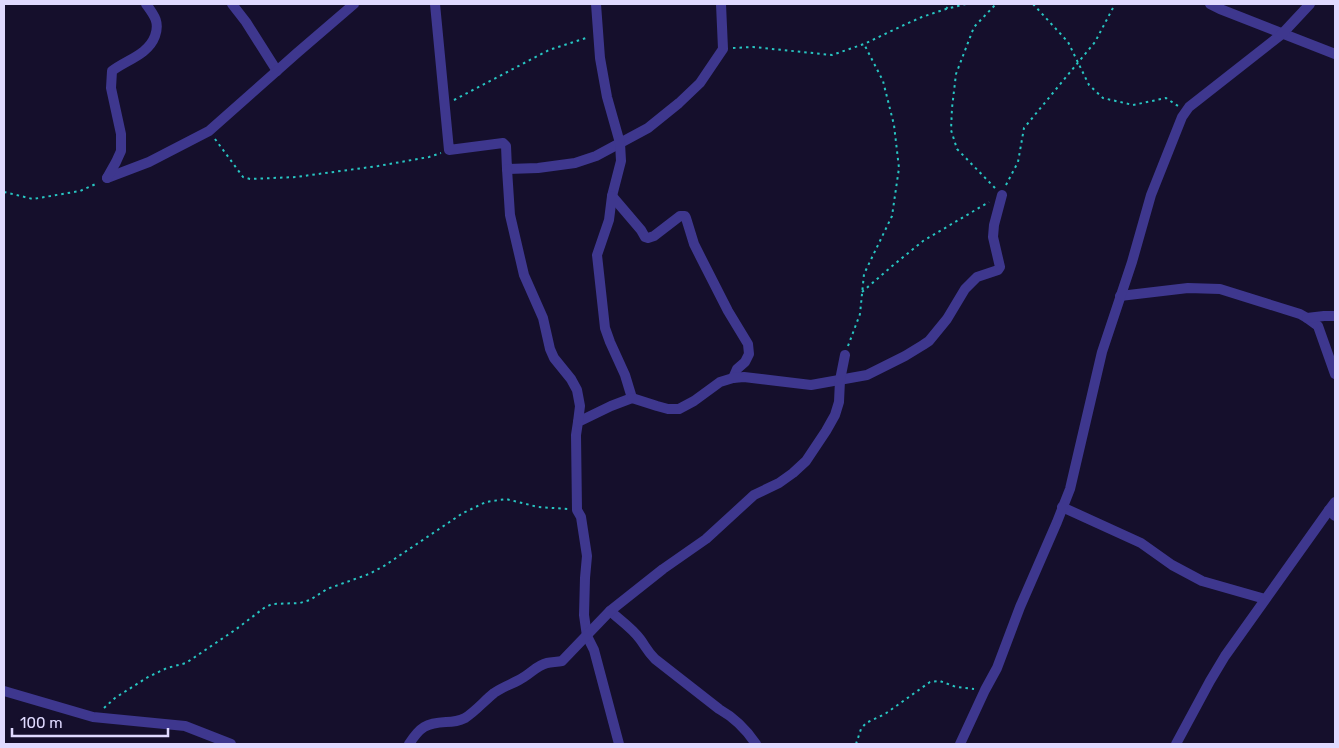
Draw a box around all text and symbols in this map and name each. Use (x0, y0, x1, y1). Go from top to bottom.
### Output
scale bar (12, 706, 169, 738)
text: 100 m (20, 714, 62, 732)

